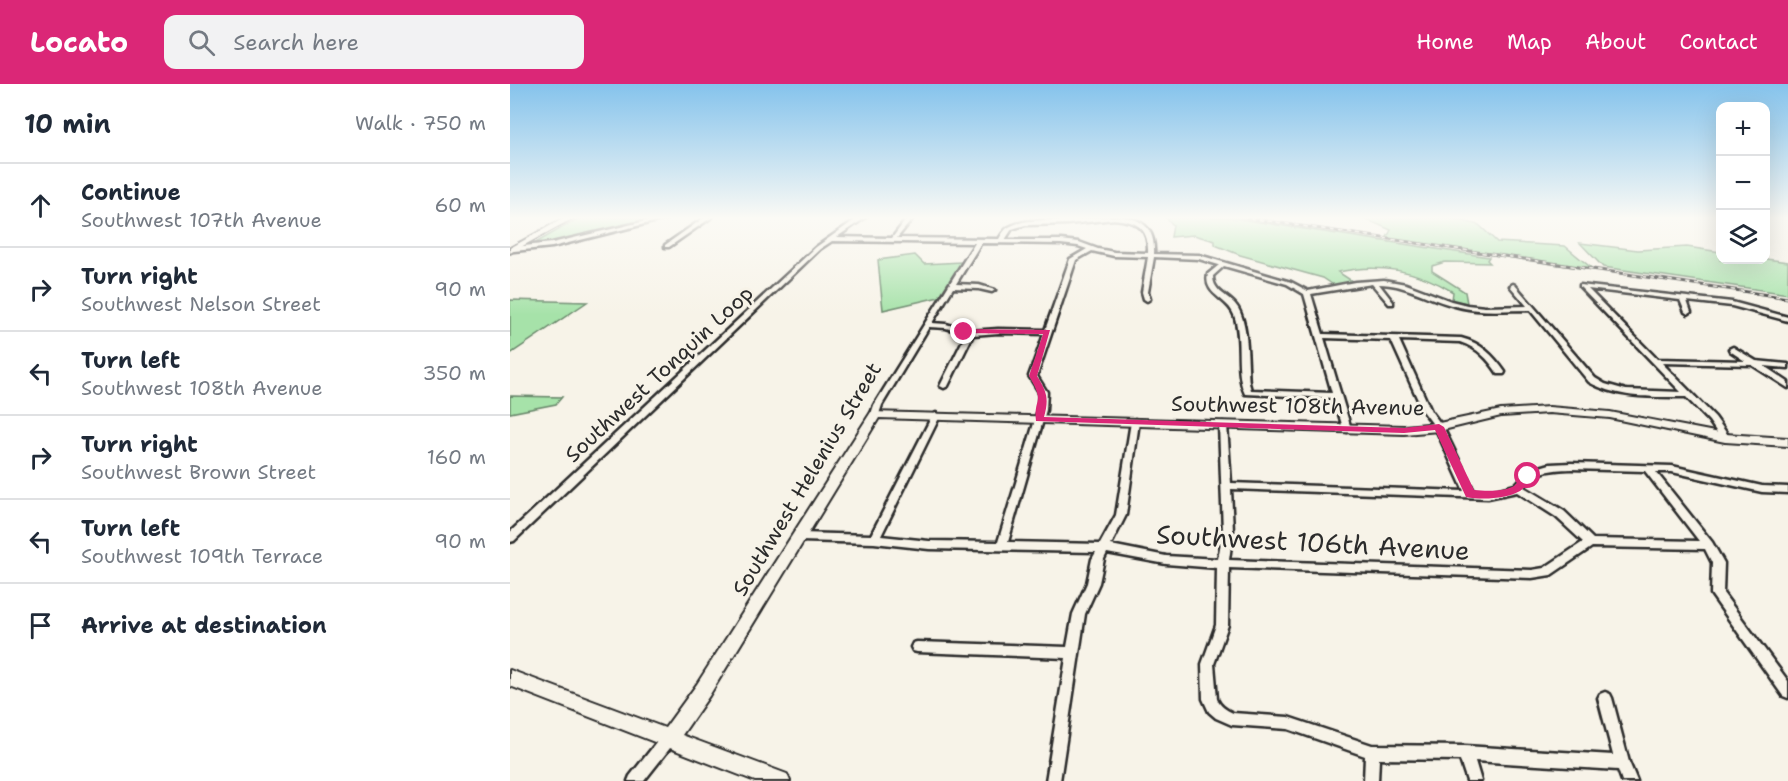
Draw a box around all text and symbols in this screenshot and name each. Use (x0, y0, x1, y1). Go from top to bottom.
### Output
search box (164, 15, 584, 69)
text: Locato (30, 23, 128, 61)
icon: search (185, 26, 218, 59)
text: Search here (233, 28, 359, 57)
text: Home (1416, 28, 1474, 56)
text: Map (1507, 28, 1552, 56)
text: About (1585, 28, 1646, 56)
text: Contact (1679, 28, 1758, 56)
map controls (1716, 102, 1770, 264)
button: + (1716, 102, 1770, 156)
text: 10 min (24, 106, 111, 141)
text: Walk · 750 m (355, 110, 486, 136)
button: − (1716, 156, 1770, 210)
text: Continue (81, 178, 181, 207)
icon: ahead (24, 189, 57, 222)
text: 60 m (434, 192, 486, 218)
text: Southwest 107th Avenue (81, 207, 322, 233)
button: layers (1716, 210, 1770, 264)
text: Turn right (81, 262, 198, 291)
icon: right (24, 273, 57, 306)
text: 90 m (434, 276, 486, 302)
street label: Southwest Tonquin Loop (559, 279, 759, 469)
text: Southwest Nelson Street (81, 291, 321, 317)
route end (950, 318, 976, 344)
text: Turn left (81, 346, 180, 375)
icon: left (24, 357, 57, 390)
street label: Southwest Helenius Street (726, 357, 888, 601)
text: 350 m (422, 360, 486, 386)
text: Southwest 108th Avenue (81, 375, 323, 401)
street label: Southwest 108th Avenue (1171, 390, 1425, 422)
text: Turn right (81, 430, 198, 459)
icon: right (24, 441, 57, 474)
text: 160 m (427, 444, 486, 470)
text: Southwest Brown Street (81, 459, 316, 485)
route start (1514, 462, 1540, 488)
text: Turn left (81, 514, 180, 543)
street label: Southwest 106th Avenue (1155, 516, 1471, 568)
icon: left (24, 525, 57, 558)
text: 90 m (434, 528, 486, 554)
text: Southwest 109th Terrace (81, 543, 323, 569)
icon: arrive (24, 609, 57, 642)
text: Arrive at destination (81, 611, 327, 640)

